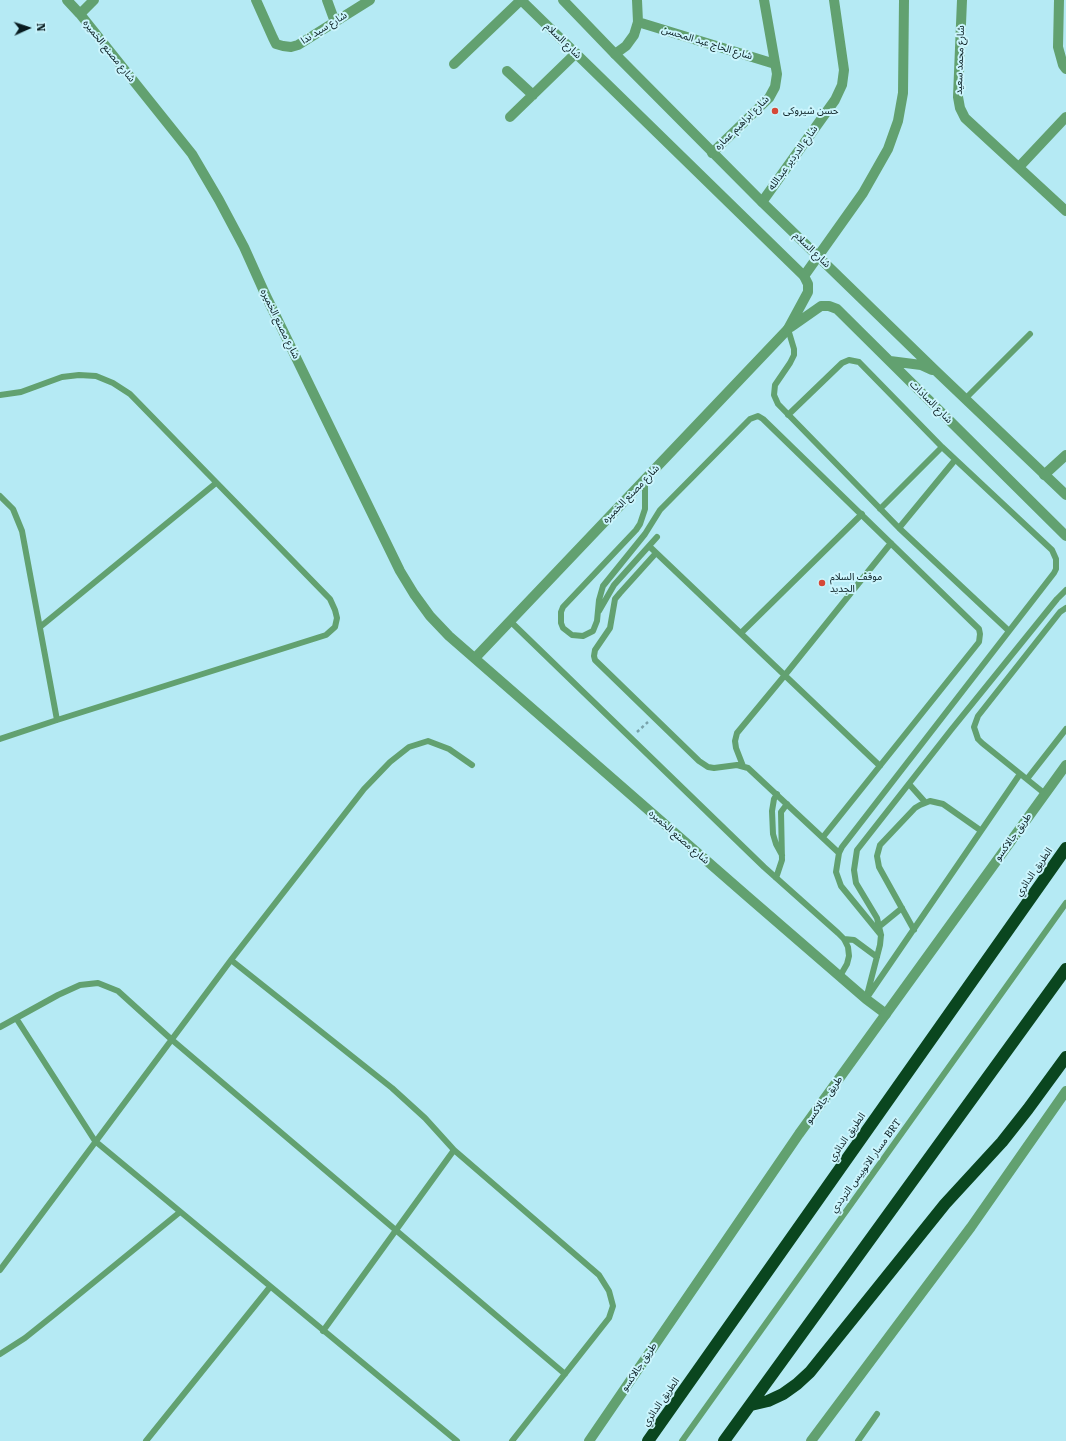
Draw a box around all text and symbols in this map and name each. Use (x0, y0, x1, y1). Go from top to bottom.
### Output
north arrow (8, 8, 48, 48)
street label: شارع سيد ندا (299, 9, 349, 47)
street label: شارع مصنع الخميره (80, 17, 138, 85)
street label: شارع السلام (542, 21, 584, 61)
text: N (34, 23, 47, 32)
street label: شارع الحاج عبد المحسن (660, 23, 754, 63)
street label: شارع محمد سعيد (953, 25, 967, 95)
street label: شارع ابراهيم عماره (712, 93, 772, 153)
place label: حسن شيروكى (783, 105, 839, 117)
marker: حسن شيروكى (770, 106, 780, 116)
street label: شارع الدردير عبدالله (766, 124, 820, 192)
street label: شارع السلام (791, 230, 833, 270)
street label: شارع مصنع الخميره (258, 287, 302, 361)
street label: شارع السادات (907, 378, 955, 426)
street label: شارع مصنع الخميره (600, 462, 662, 526)
place label: موقف السلام الجديد (830, 571, 882, 594)
marker: موقف السلام الجديد (817, 578, 827, 588)
street label: شارع مصنع الخميره (646, 807, 712, 867)
street label: طريق جالاكسو (992, 811, 1034, 863)
street label: الطريق الدائري (1013, 846, 1055, 898)
street label: طريق جالاكسو (803, 1074, 845, 1126)
street label: الطريق الدائري (826, 1111, 868, 1163)
street label: مسار الاتوبيس الترددي BRT (828, 1117, 904, 1215)
street label: طريق جالاكسو (618, 1340, 660, 1394)
street label: الطريق الدائري (640, 1376, 682, 1428)

